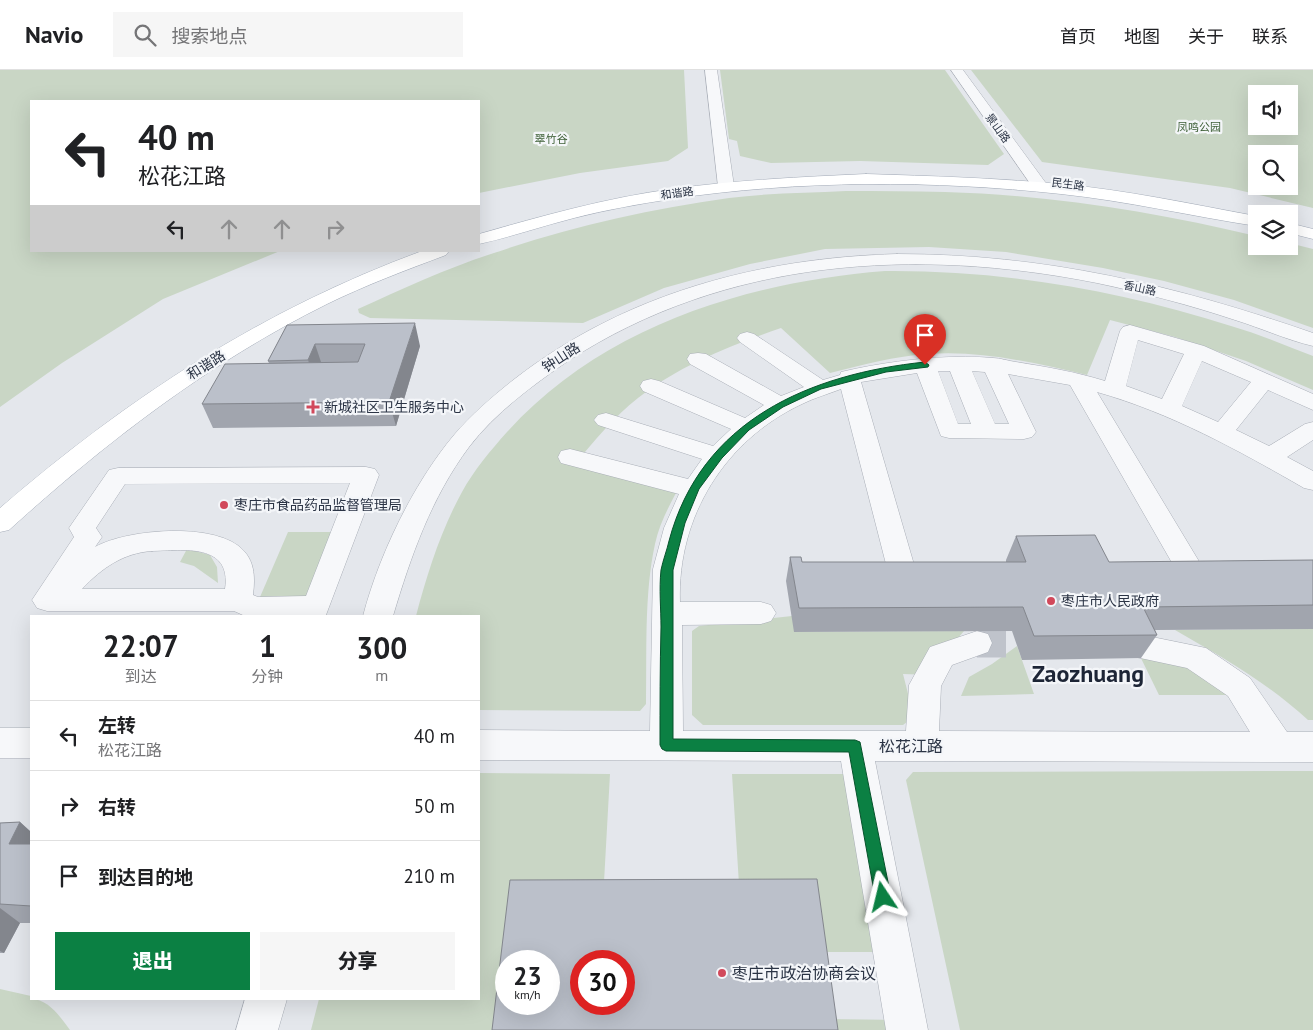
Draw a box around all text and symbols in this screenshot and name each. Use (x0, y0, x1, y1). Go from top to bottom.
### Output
search box (113, 12, 463, 57)
text: Navio (25, 19, 83, 50)
icon: search (131, 21, 159, 49)
text: 搜索地点 (171, 24, 247, 48)
text: 首页 (1060, 25, 1096, 48)
text: 地图 (1124, 25, 1160, 48)
text: 关于 (1188, 25, 1224, 48)
text: 联系 (1252, 25, 1288, 48)
map controls (1248, 85, 1298, 255)
button: sound (1248, 85, 1298, 135)
street label: 景山路 (983, 111, 1013, 145)
text: 40 m (138, 114, 215, 160)
icon: left (55, 120, 120, 185)
park label: 凤鸣公园 (1177, 120, 1221, 134)
park label: 翠竹谷 (535, 132, 568, 146)
button: search (1248, 145, 1298, 195)
text: 松花江路 (138, 162, 226, 190)
street label: 民生路 (1051, 175, 1085, 193)
street label: 和谐路 (660, 184, 694, 202)
button: layers (1248, 205, 1298, 255)
icon: left (162, 215, 190, 243)
icon: ahead (215, 215, 243, 243)
icon: ahead (268, 215, 296, 243)
icon: right (321, 215, 349, 243)
street label: 香山路 (1122, 278, 1158, 298)
pin (904, 314, 946, 365)
icon: arrive (911, 321, 939, 349)
street label: 钟山路 (538, 338, 584, 376)
street label: 和谐路 (183, 346, 229, 384)
place label: 新城社区卫生服务中心 (324, 398, 464, 416)
marker: 新城社区卫生服务中心 (306, 400, 320, 414)
place label: 枣庄市食品药品监督管理局 (234, 496, 402, 514)
marker: 枣庄市食品药品监督管理局 (218, 499, 230, 511)
place label: 枣庄市人民政府 (1061, 592, 1159, 610)
marker: 枣庄市人民政府 (1045, 595, 1057, 607)
text: 22:07 (103, 626, 179, 665)
text: 1 (259, 626, 276, 665)
text: 300 (356, 628, 407, 667)
district label: Zaozhuang (1032, 658, 1144, 689)
text: m (375, 665, 388, 685)
text: 到达 (125, 666, 157, 686)
text: 分钟 (252, 666, 284, 686)
text: 左转 (98, 713, 136, 737)
icon: left (55, 722, 83, 750)
text: 40 m (414, 724, 455, 748)
street label: 松花江路 (879, 736, 943, 756)
text: 松花江路 (98, 740, 162, 760)
icon: right (55, 792, 83, 820)
text: 50 m (414, 794, 455, 818)
text: 右转 (98, 795, 136, 819)
icon: arrive (55, 862, 83, 890)
text: 210 m (403, 864, 455, 888)
text: 到达目的地 (98, 865, 193, 889)
position arrow (856, 870, 908, 922)
button: 退出 (55, 932, 250, 990)
button: 分享 (260, 932, 455, 990)
speed limit sign: 30 (570, 950, 635, 1015)
text: 23 (513, 960, 542, 992)
place label: 枣庄市政治协商会议 (732, 963, 876, 983)
marker: 枣庄市政治协商会议 (716, 967, 728, 979)
text: km/h (514, 987, 541, 1002)

